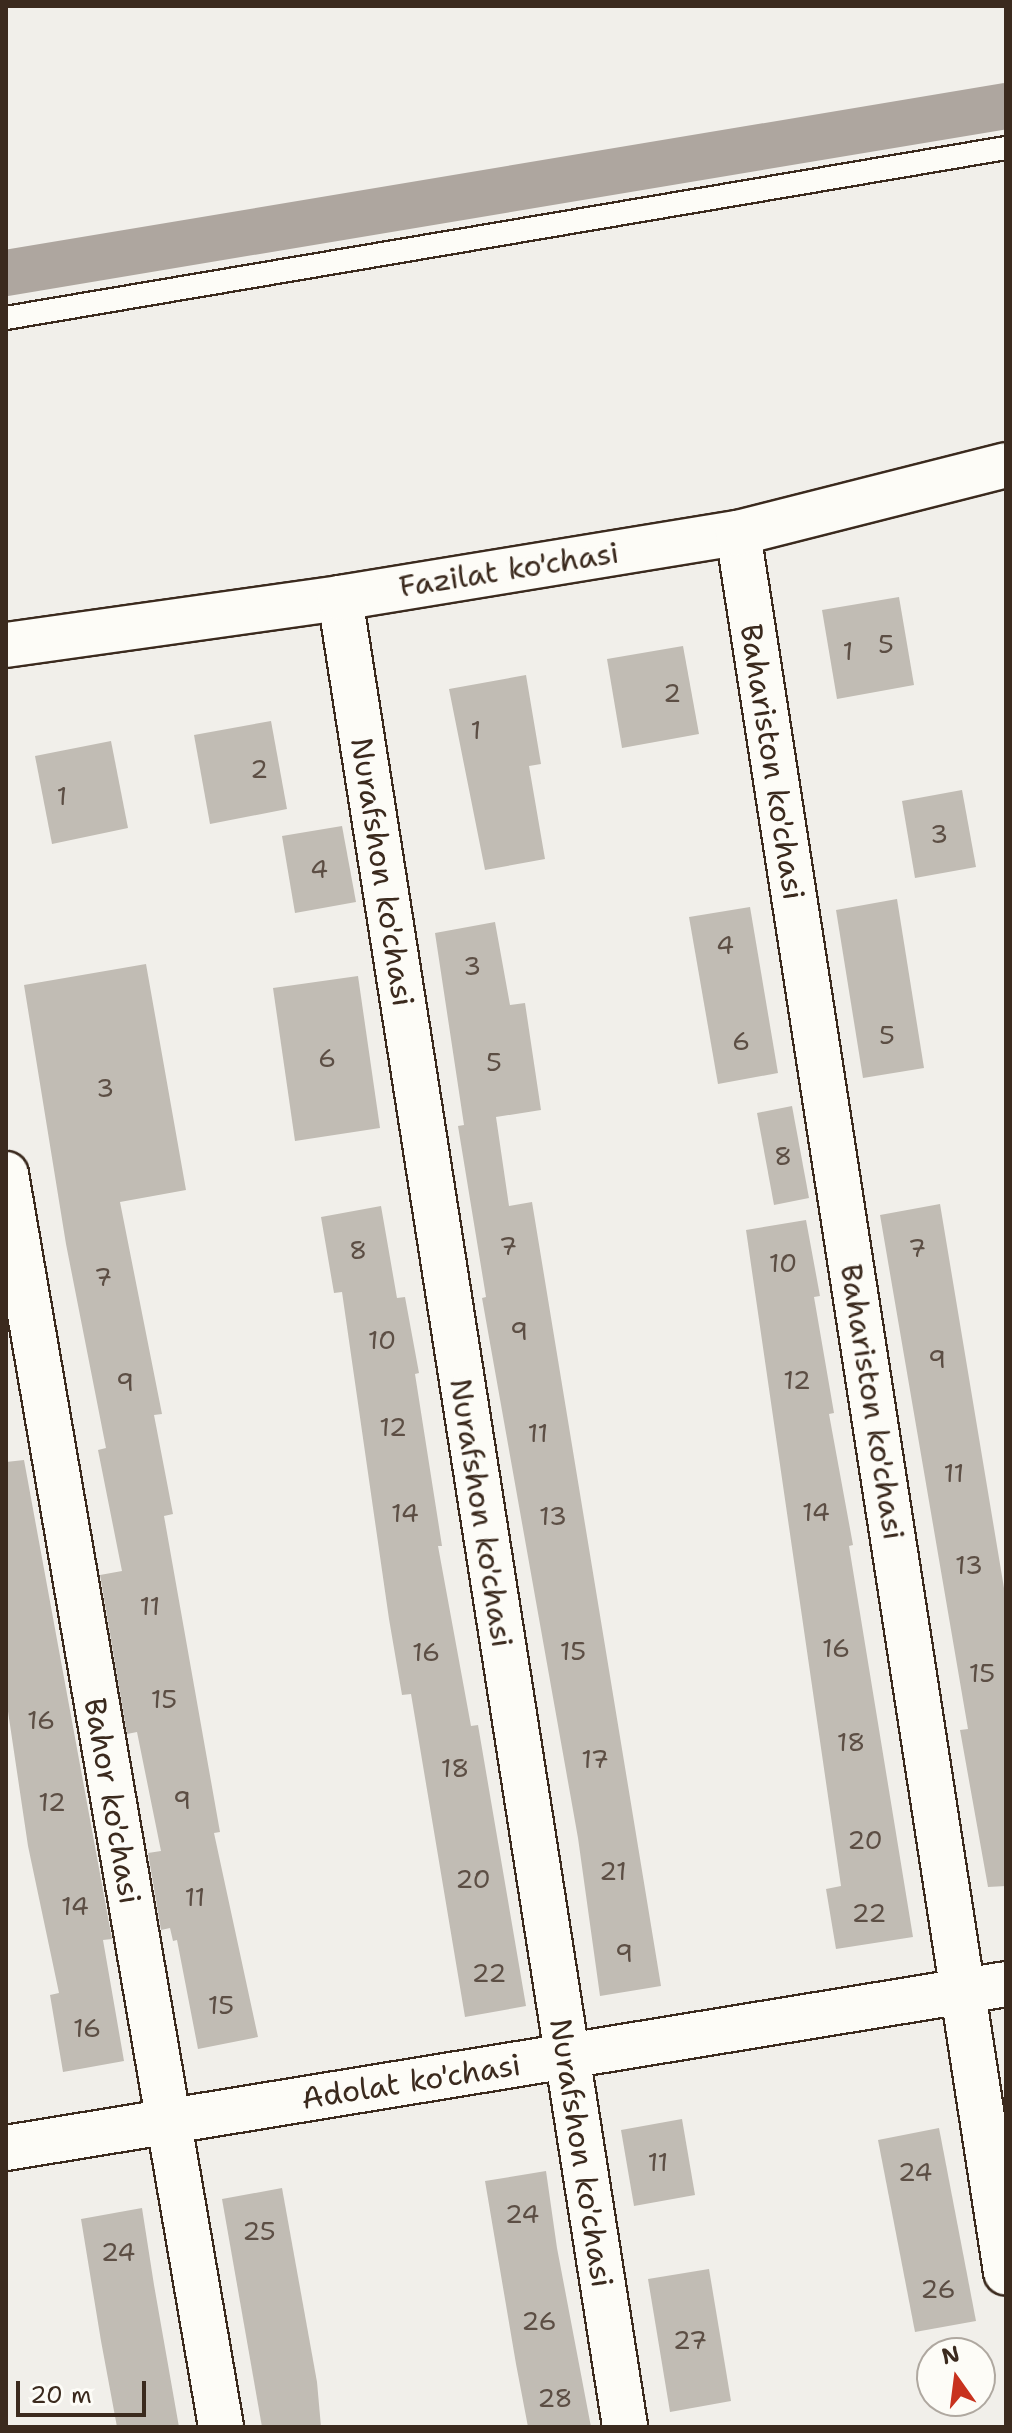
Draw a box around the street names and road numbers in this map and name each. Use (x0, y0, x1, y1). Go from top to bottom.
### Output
street label: Fazilat ko'chasi (397, 535, 621, 605)
street label: Bahariston ko'chasi (732, 621, 812, 903)
street label: Nurafshon ko'chasi (343, 735, 421, 1009)
street label: Bahariston ko'chasi (832, 1261, 912, 1543)
street label: Nurafshon ko'chasi (442, 1376, 520, 1650)
street label: Bahor ko'chasi (76, 1695, 148, 1907)
street label: Nurafshon ko'chasi (542, 2016, 620, 2290)
street label: Adolat ko'chasi (299, 2047, 523, 2117)

